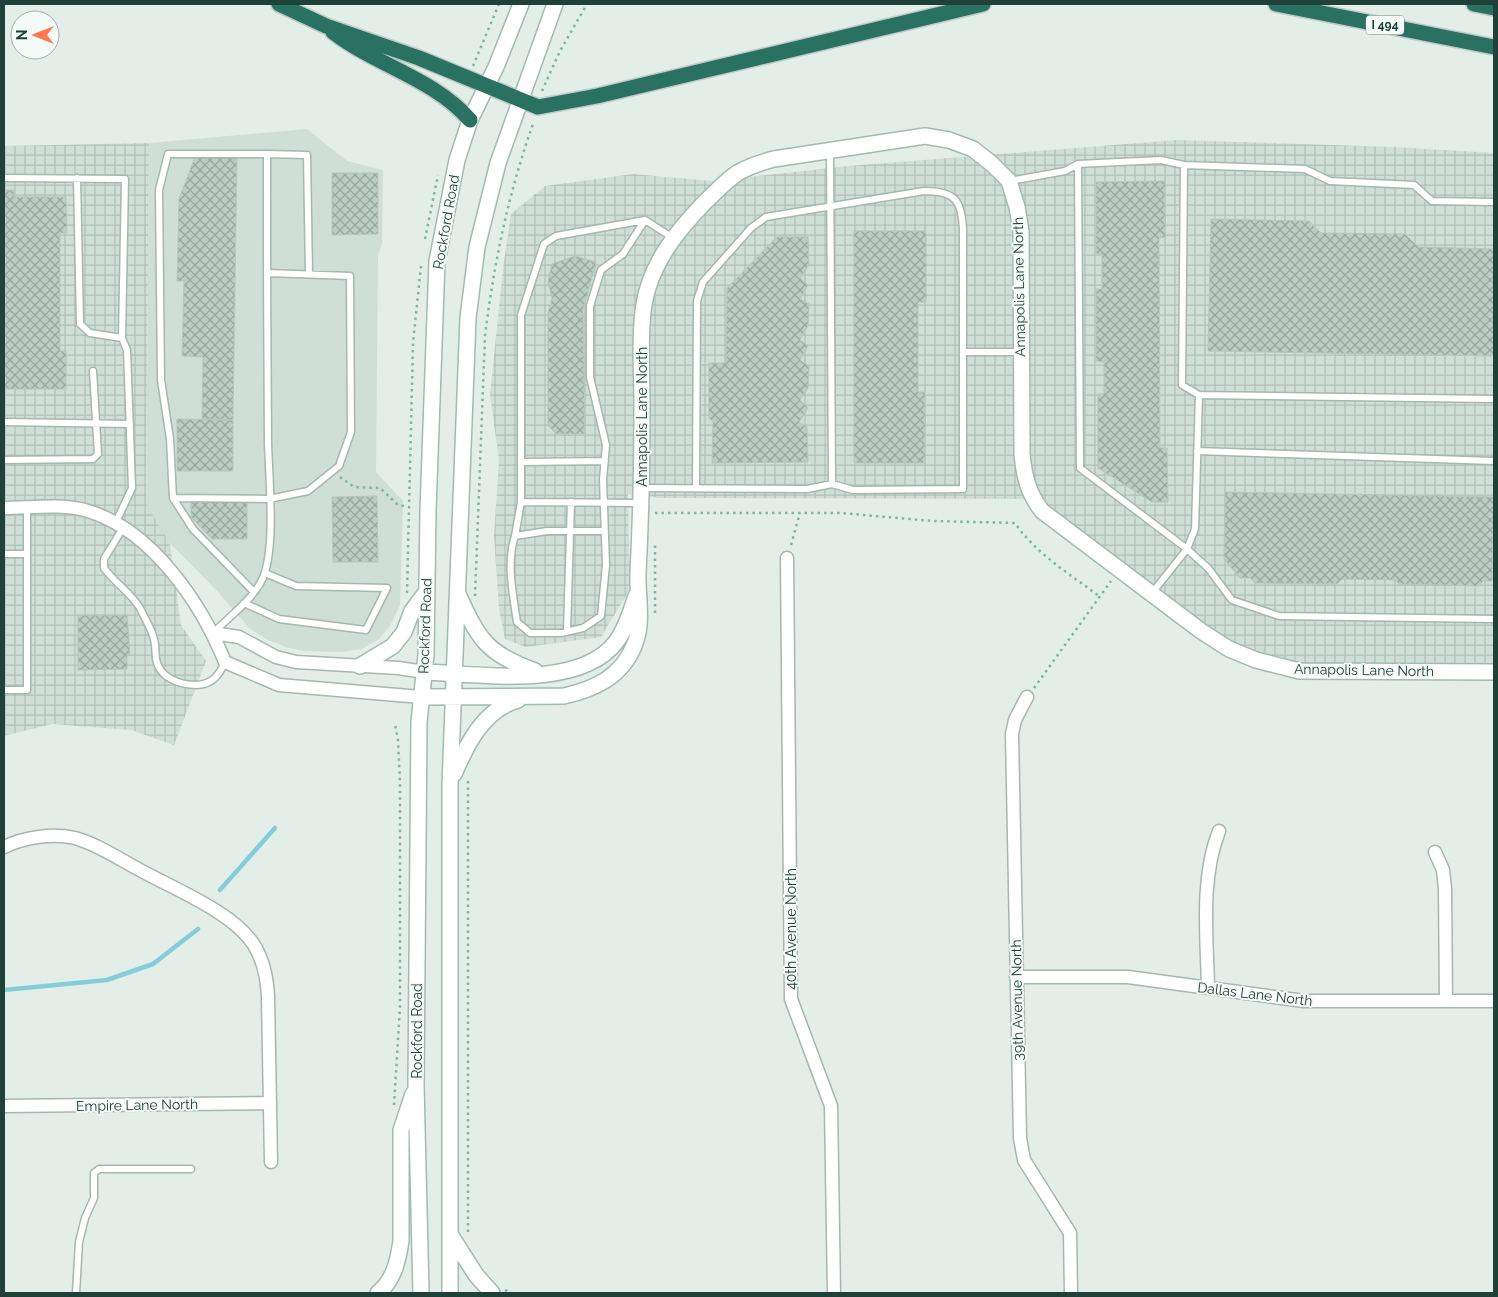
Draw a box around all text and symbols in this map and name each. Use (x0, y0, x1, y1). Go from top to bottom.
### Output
north arrow (10, 10, 60, 60)
road number: I 494 (1366, 16, 1404, 34)
text: N (14, 30, 30, 40)
street label: Rockford Road (430, 174, 462, 270)
street label: Annapolis Lane North (1010, 217, 1028, 357)
street label: Annapolis Lane North (634, 347, 650, 487)
street label: Rockford Road (415, 578, 435, 674)
street label: Annapolis Lane North (1294, 661, 1434, 679)
street label: 40th Avenue North (783, 868, 799, 990)
street label: 39th Avenue North (1008, 939, 1026, 1061)
street label: Dallas Lane North (1197, 979, 1313, 1009)
street label: Rockford Road (409, 983, 425, 1079)
street label: Empire Lane North (76, 1096, 198, 1114)

